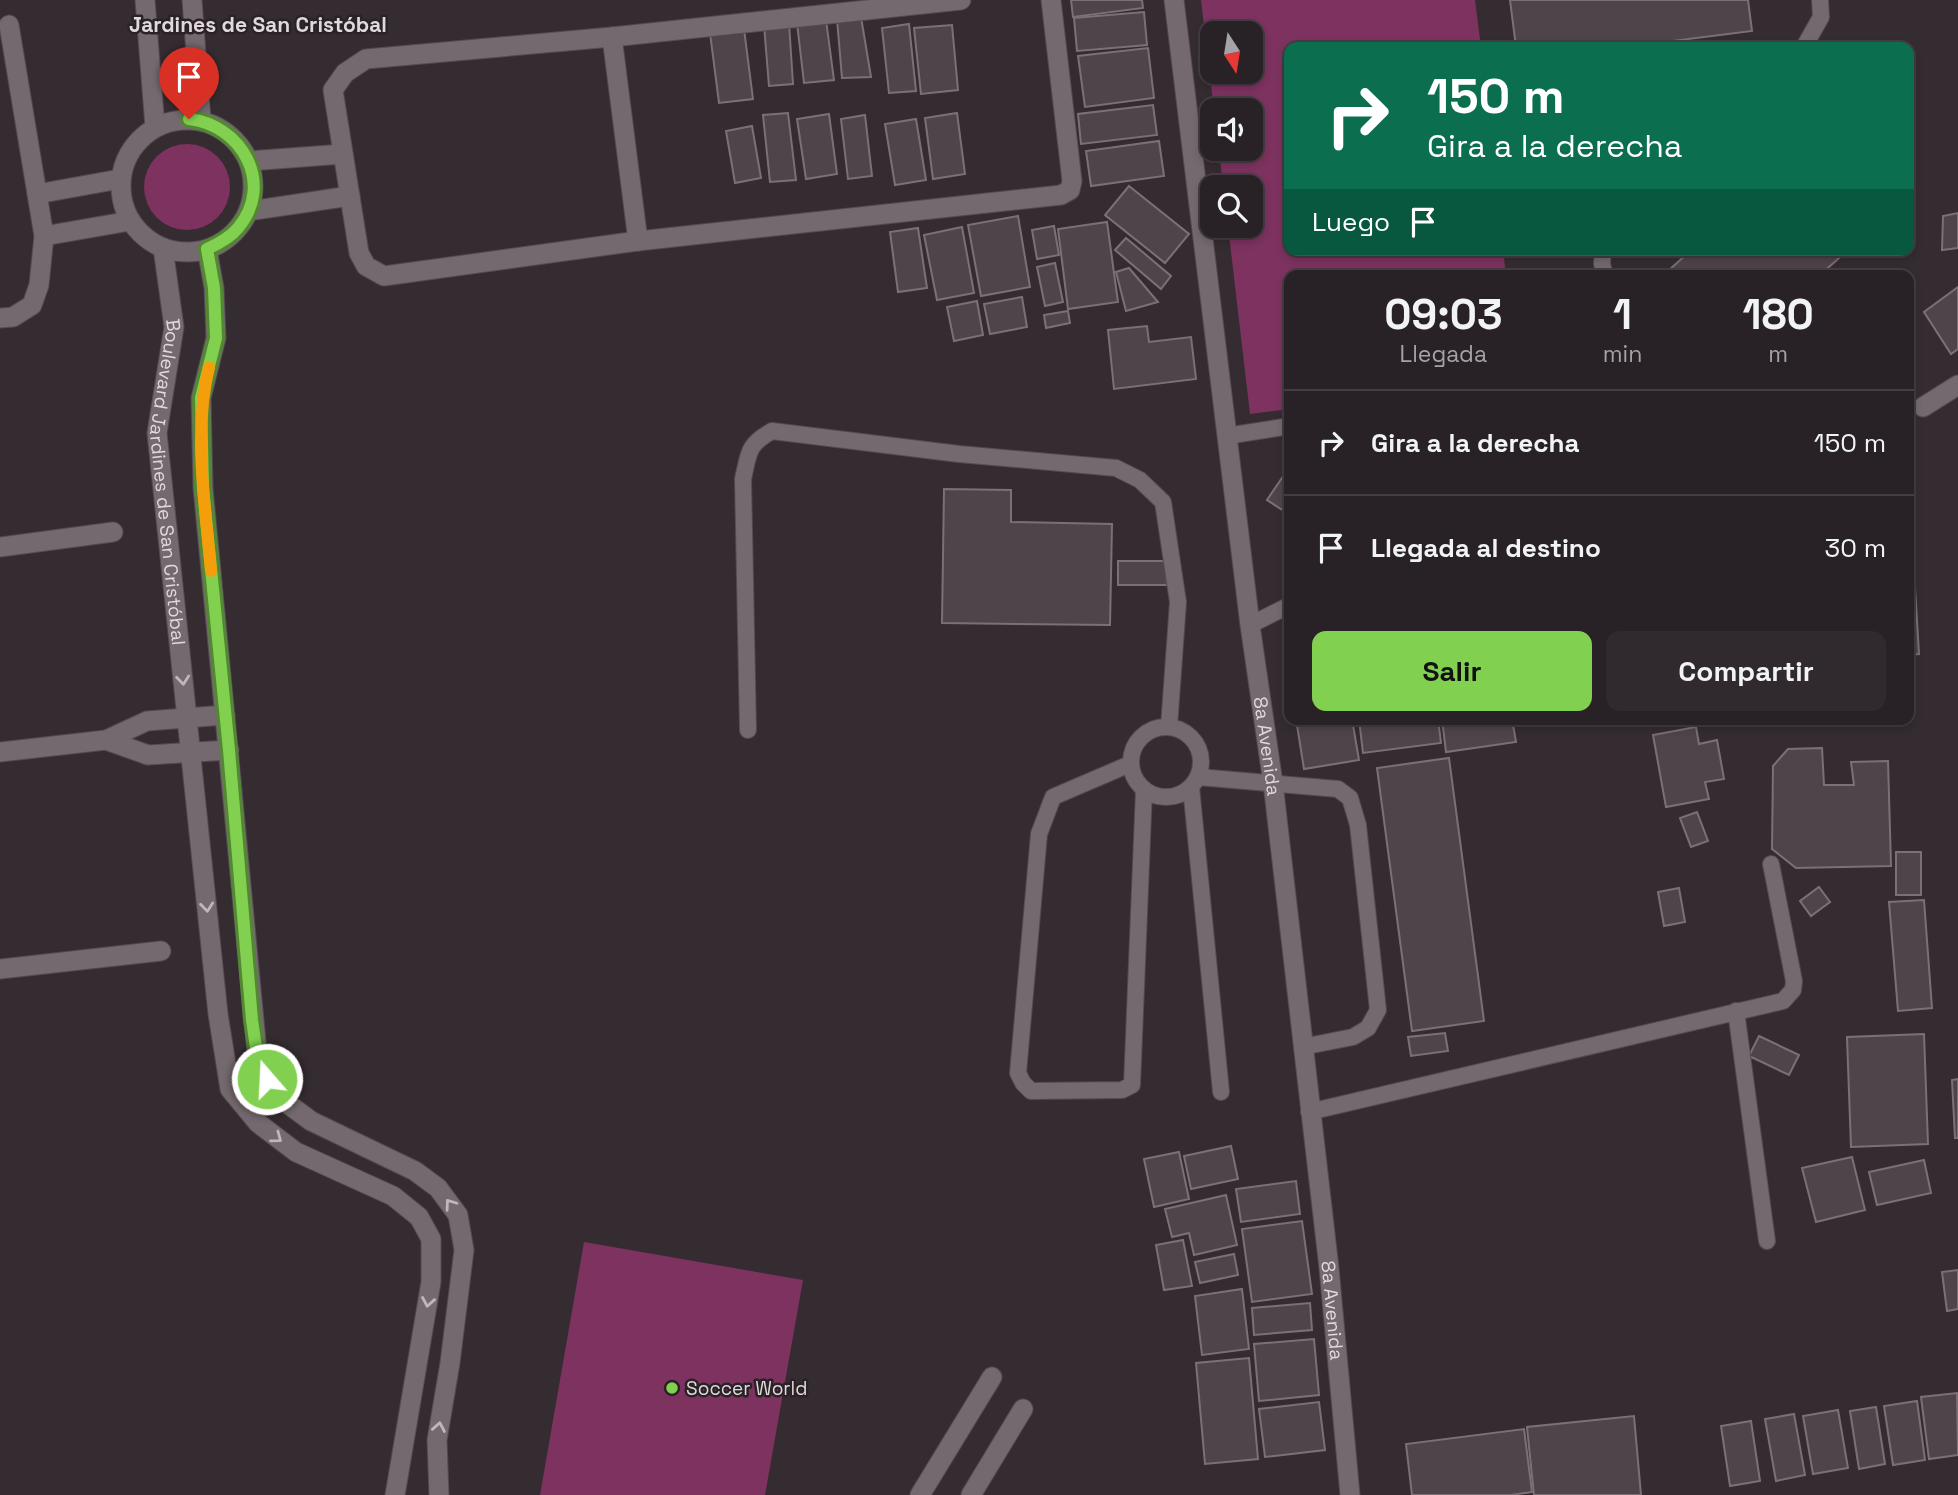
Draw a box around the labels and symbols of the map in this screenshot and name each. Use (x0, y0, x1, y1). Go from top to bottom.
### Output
district label: Jardines de San Cristóbal (129, 11, 387, 38)
north arrow (1200, 21, 1264, 84)
pin (159, 47, 219, 119)
street label: Boulevard Jardines de San Cristóbal (144, 317, 191, 647)
one-way arrow (175, 675, 190, 686)
street label: 8a Avenida (1248, 695, 1286, 797)
one-way arrow (199, 901, 214, 912)
position arrow (230, 1042, 304, 1116)
one-way arrow (269, 1129, 282, 1142)
one-way arrow (446, 1199, 458, 1212)
street label: 8a Avenida (1315, 1259, 1349, 1361)
one-way arrow (421, 1296, 436, 1308)
place label: Soccer World (686, 1376, 807, 1401)
marker: Soccer World (664, 1380, 680, 1396)
one-way arrow (431, 1421, 446, 1433)

